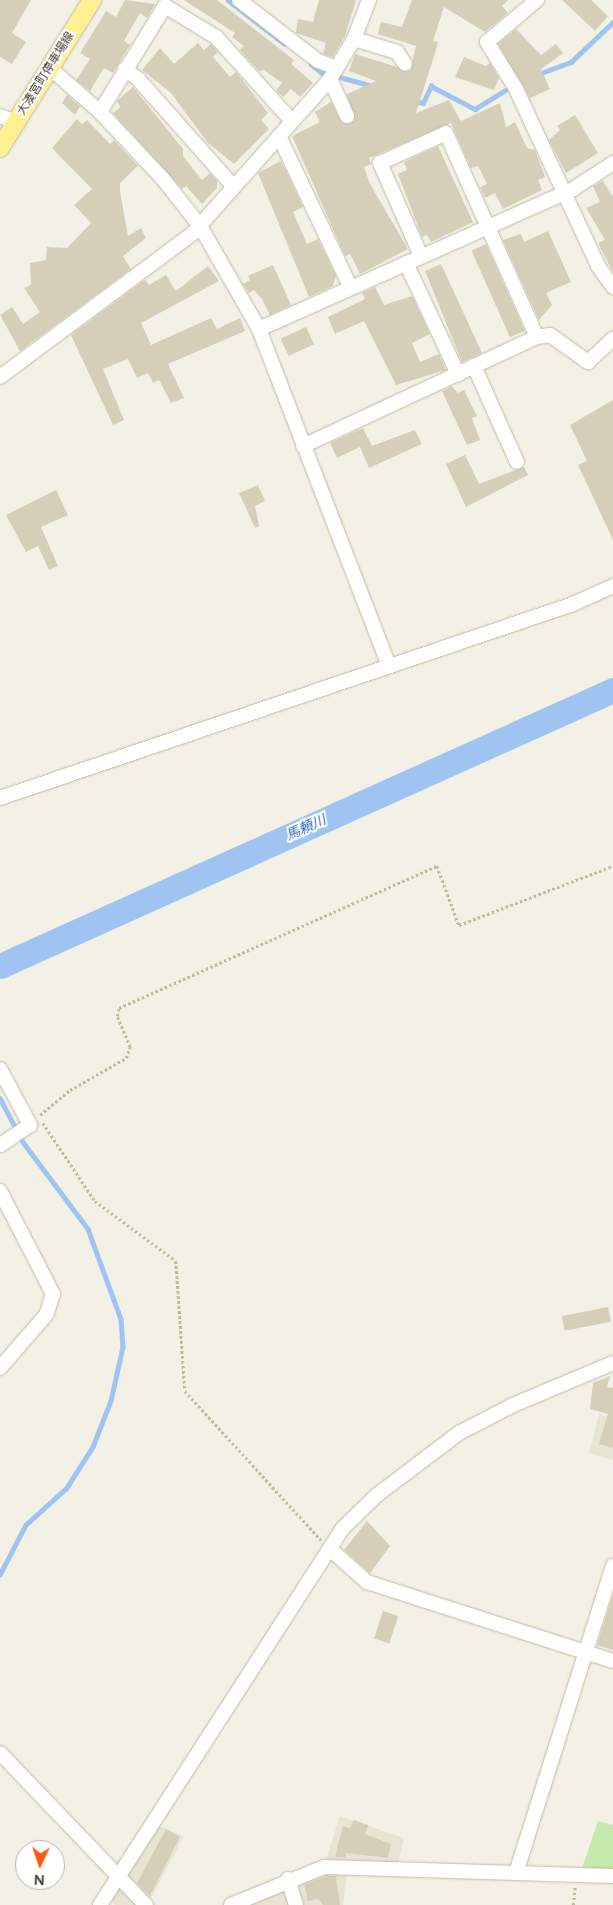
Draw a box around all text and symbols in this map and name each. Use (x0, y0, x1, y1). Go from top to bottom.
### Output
street label: 大湊宮町停車場線 (14, 29, 78, 119)
water label: 馬頼川 (283, 812, 329, 844)
north arrow (15, 1840, 65, 1890)
text: N (33, 1871, 45, 1888)

